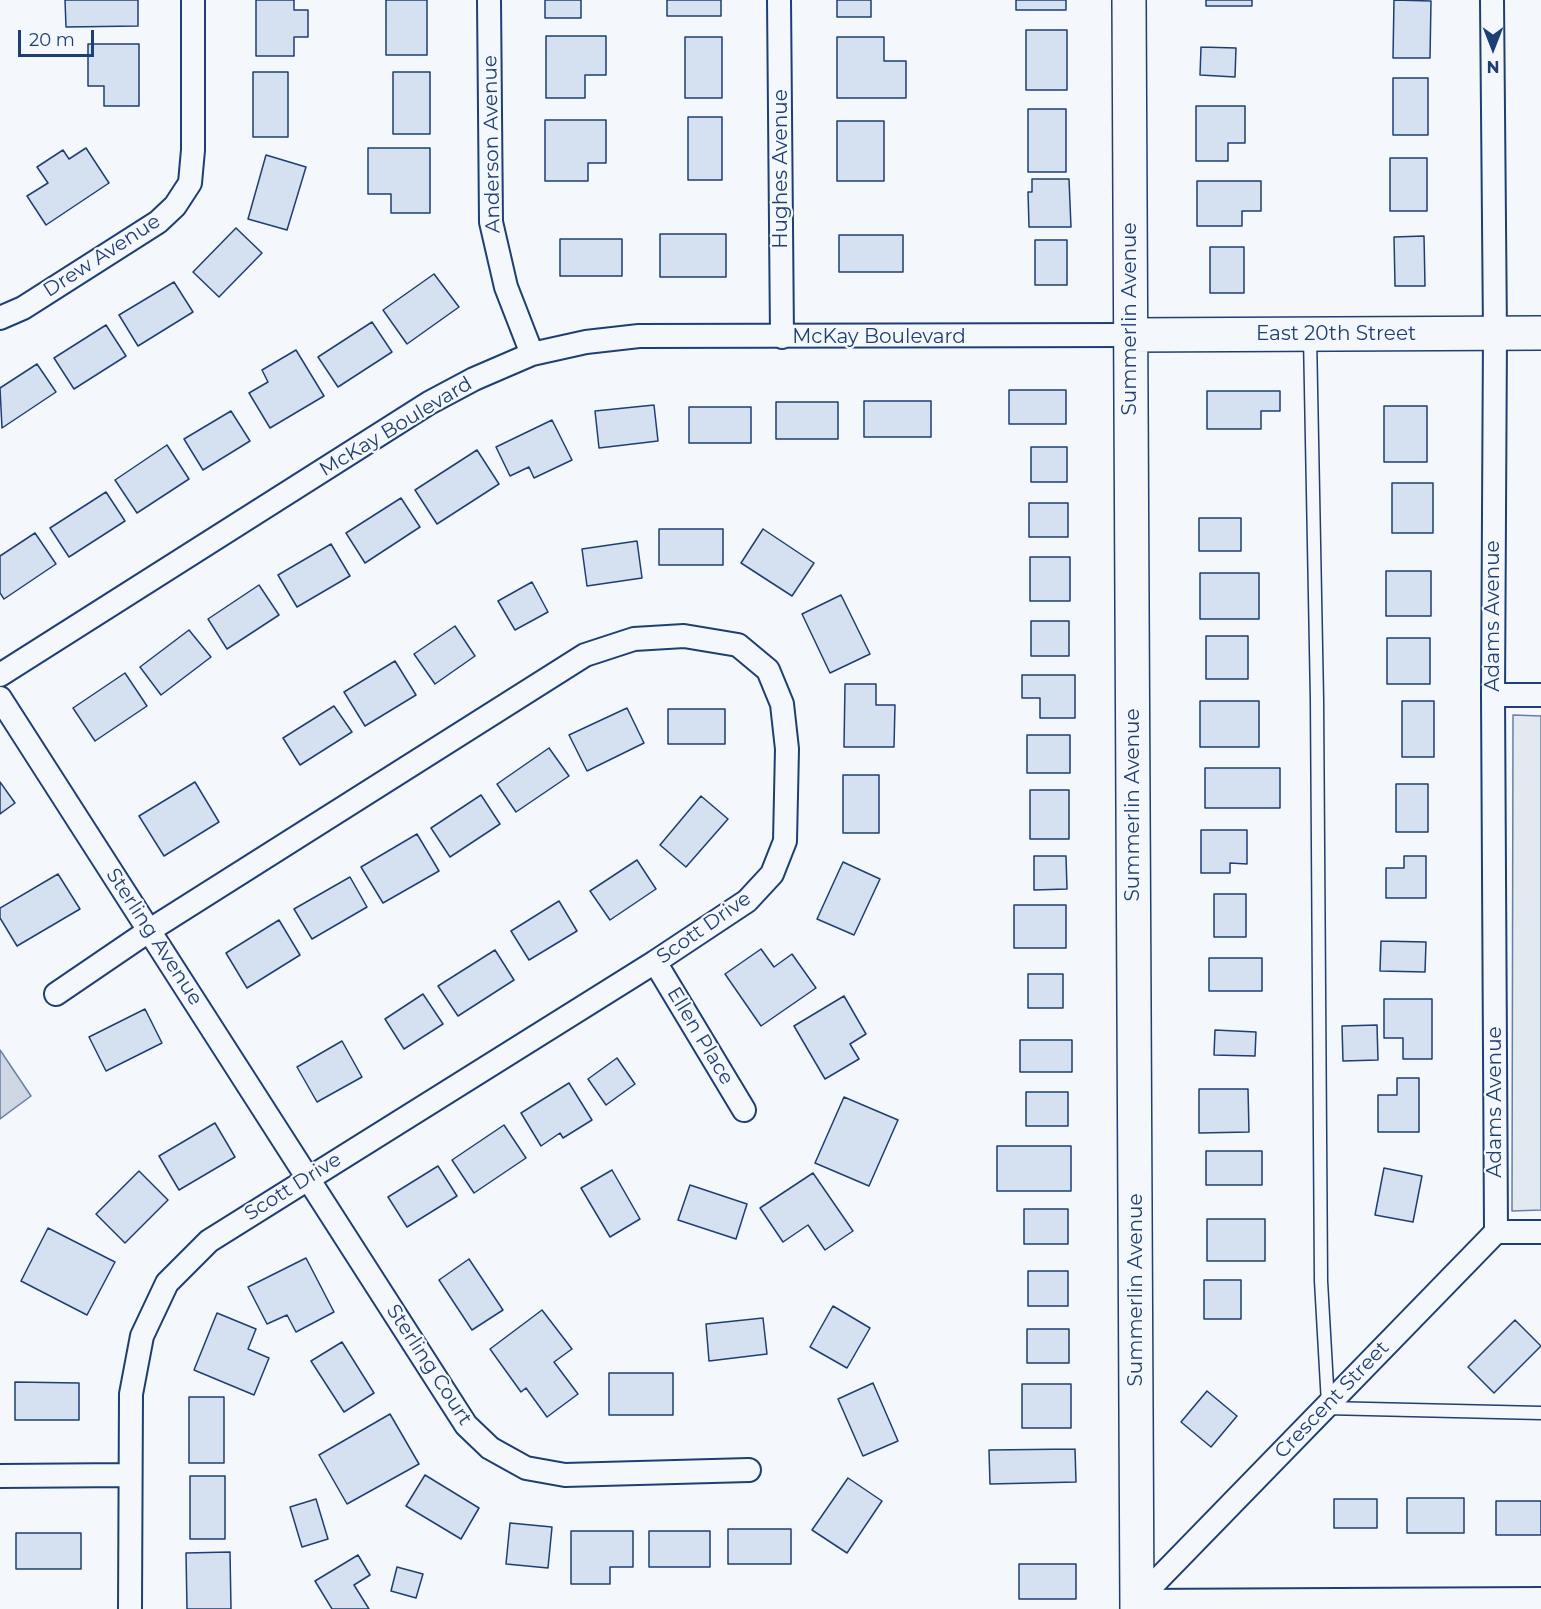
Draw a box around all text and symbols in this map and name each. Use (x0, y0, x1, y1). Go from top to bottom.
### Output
scale bar (21, 18, 98, 56)
north arrow (1463, 18, 1523, 78)
text: 20 m (29, 29, 75, 51)
street label: Anderson Avenue (478, 55, 506, 233)
text: N (1487, 57, 1499, 76)
street label: Hughes Avenue (769, 89, 793, 249)
street label: Drew Avenue (39, 209, 165, 303)
street label: Summerlin Avenue (1118, 222, 1142, 416)
street label: East 20th Street (1256, 322, 1416, 346)
street label: McKay Boulevard (792, 325, 966, 349)
street label: McKay Boulevard (315, 372, 477, 482)
street label: Adams Avenue (1481, 540, 1505, 692)
street label: Summerlin Avenue (1121, 708, 1145, 902)
street label: Sterling Avenue (101, 864, 207, 1010)
street label: Scott Drive (652, 887, 756, 969)
street label: Ellen Place (661, 983, 739, 1089)
street label: Adams Avenue (1483, 1026, 1507, 1178)
street label: Scott Drive (240, 1148, 346, 1226)
street label: Summerlin Avenue (1124, 1193, 1148, 1387)
street label: Sterling Court (381, 1300, 477, 1430)
street label: Crescent Street (1270, 1336, 1394, 1464)

